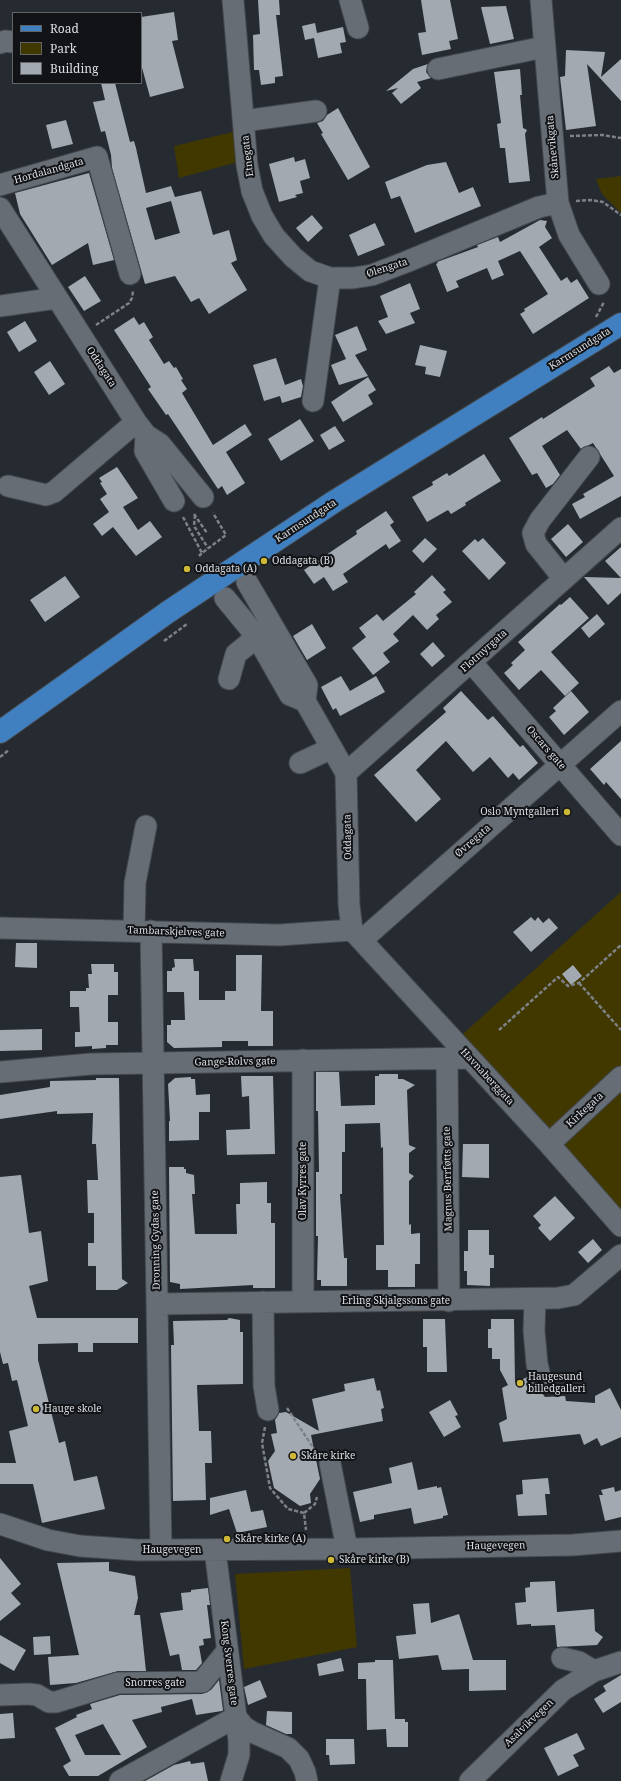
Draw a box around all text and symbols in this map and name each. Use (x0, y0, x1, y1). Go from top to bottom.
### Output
legend (12, 12, 142, 84)
text: Road (50, 20, 79, 37)
text: Park (50, 40, 77, 57)
text: Building (50, 60, 98, 77)
street label: Skånevikgata (544, 115, 562, 179)
street label: Etnegata (240, 135, 256, 177)
street label: Hordalandgata (13, 155, 85, 187)
street label: Ølengata (365, 256, 409, 280)
street label: Karmsundgata (547, 325, 613, 373)
street label: Oddagata (84, 345, 118, 389)
street label: Karmsundgata (273, 497, 339, 545)
place label: Oddagata (B) (272, 555, 334, 567)
marker: Oddagata (B) (259, 556, 269, 566)
place label: Oddagata (A) (195, 563, 257, 575)
marker: Oddagata (A) (182, 564, 192, 574)
street label: Flotmyrgata (458, 627, 510, 675)
street label: Oscars gate (524, 724, 568, 772)
place label: Oslo Myntgalleri (480, 806, 559, 818)
marker: Oslo Myntgalleri (562, 807, 572, 817)
street label: Oddagata (342, 814, 354, 860)
street label: Øvregata (453, 822, 493, 860)
street label: Tambarskjelves gate (127, 924, 225, 940)
street label: Havnaberggata (458, 1046, 516, 1108)
street label: Gange-Rolvs gate (194, 1055, 276, 1069)
street label: Kirkegata (564, 1090, 606, 1130)
street label: Magnus Berrføtts gate (441, 1126, 455, 1232)
street label: Olav Kyrres gate (297, 1142, 309, 1220)
street label: Dronning Gydas gate (149, 1190, 163, 1290)
street label: Erling Skjalgssons gate (342, 1295, 450, 1307)
place label: Haugesund billedgalleri (528, 1371, 585, 1394)
marker: Haugesund billedgalleri (515, 1378, 525, 1388)
place label: Hauge skole (44, 1403, 102, 1415)
marker: Hauge skole (31, 1404, 41, 1414)
place label: Skåre kirke (301, 1450, 355, 1462)
marker: Skåre kirke (288, 1451, 298, 1461)
place label: Skåre kirke (A) (235, 1533, 306, 1545)
marker: Skåre kirke (A) (222, 1534, 232, 1544)
street label: Haugevegen (466, 1539, 526, 1553)
street label: Haugevegen (143, 1544, 201, 1556)
place label: Skåre kirke (B) (339, 1554, 409, 1566)
marker: Skåre kirke (B) (326, 1555, 336, 1565)
street label: Kong Sverres gate (218, 1620, 240, 1706)
street label: Snorres gate (125, 1677, 185, 1689)
street label: Asalvikvegen (502, 1697, 556, 1749)

